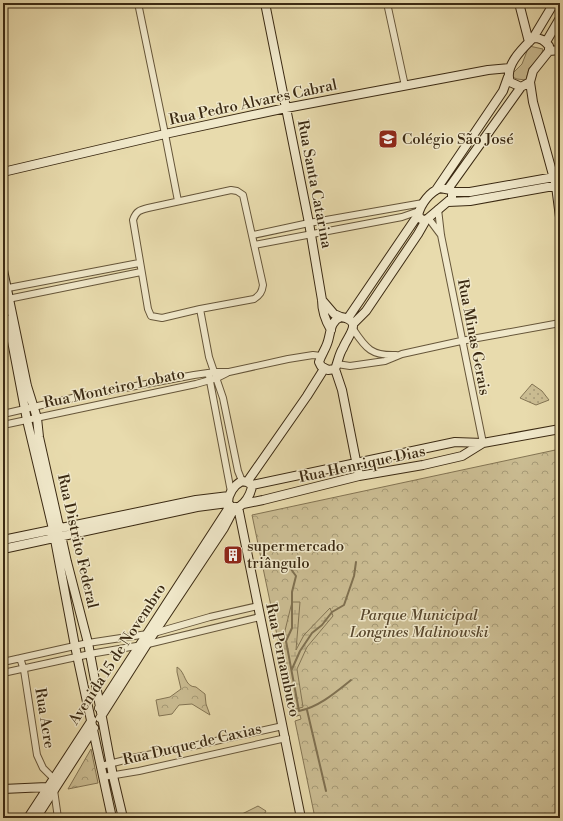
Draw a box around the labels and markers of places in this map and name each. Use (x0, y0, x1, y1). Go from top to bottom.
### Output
school or university icon: Colégio São José (377, 128, 399, 150)
place label: Colégio São José (402, 130, 514, 149)
place label: supermercado triângulo (247, 537, 344, 573)
building icon: supermercado triângulo (222, 544, 244, 566)

